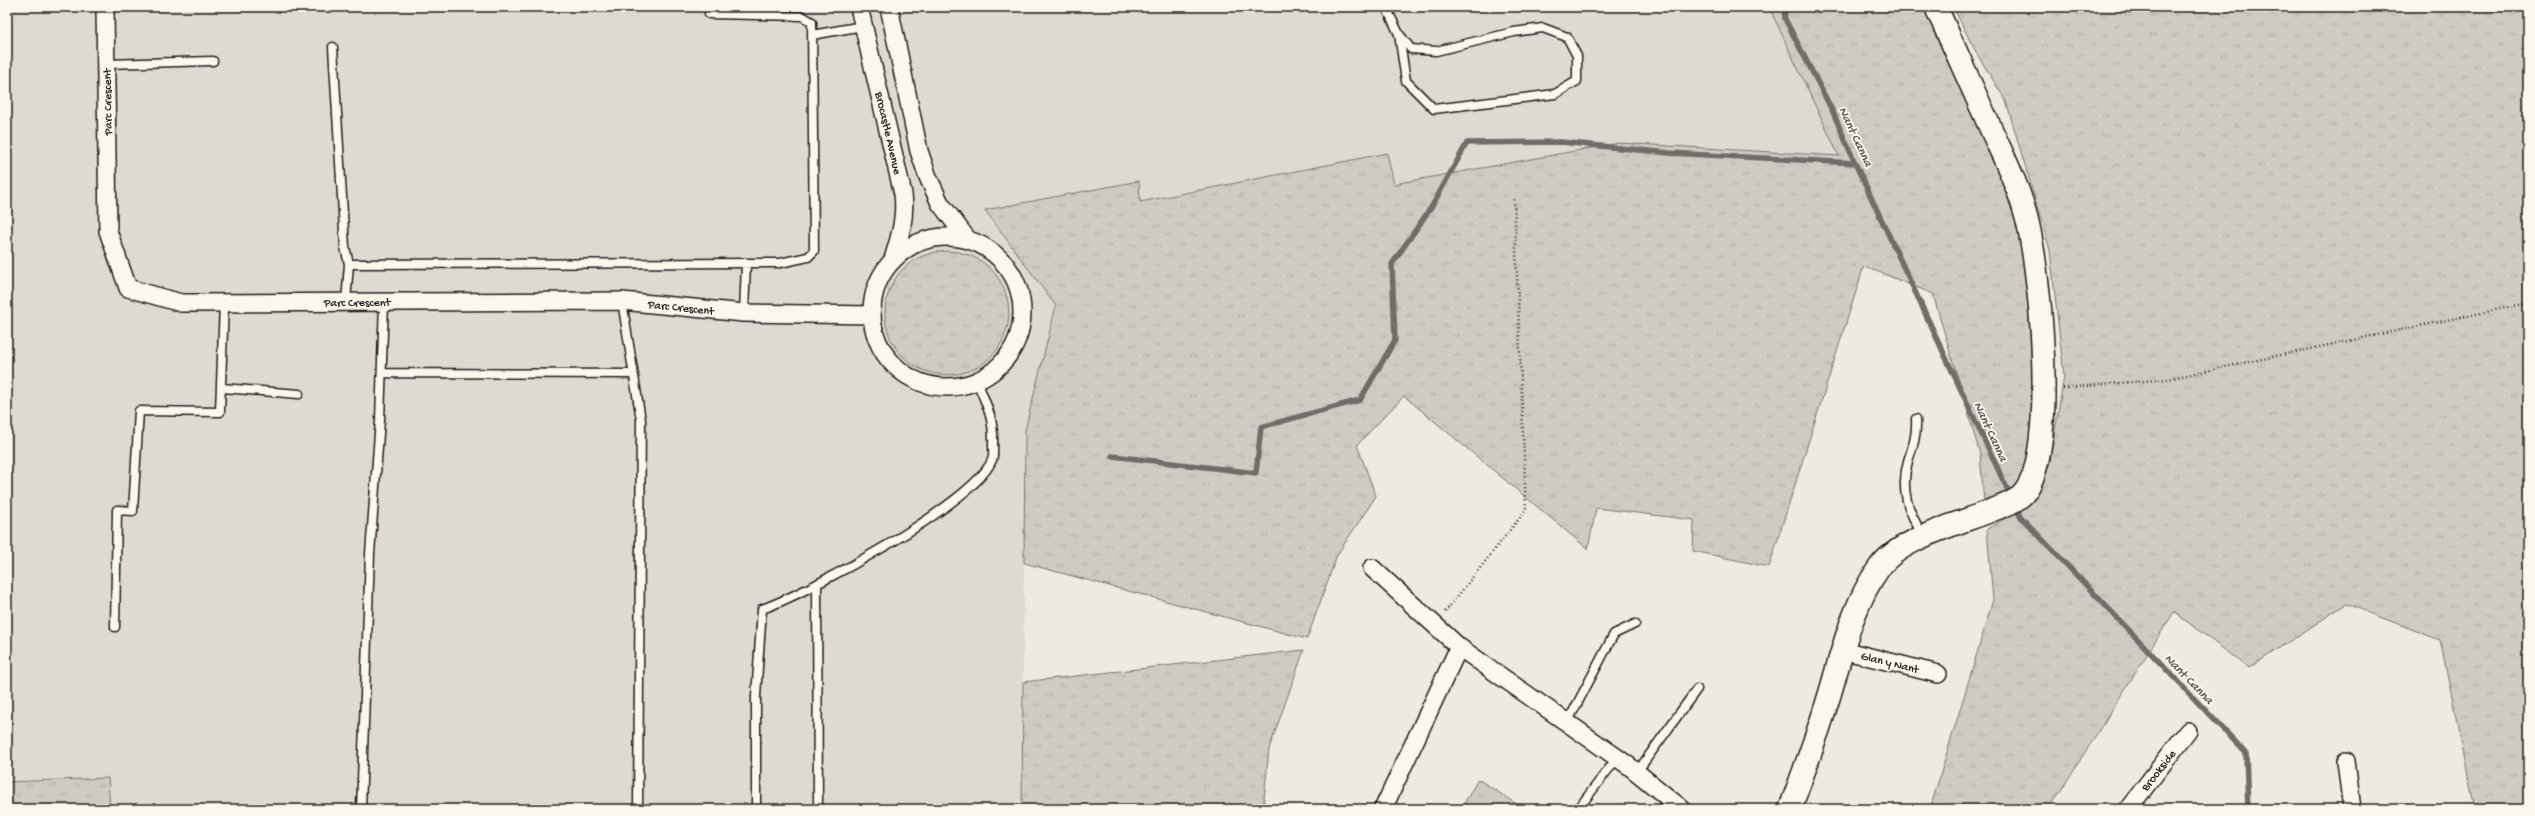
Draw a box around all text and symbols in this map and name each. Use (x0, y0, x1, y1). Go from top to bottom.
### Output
street label: Parc Crescent (101, 67, 117, 136)
street label: Brocastle Avenue (871, 90, 904, 177)
water label: Nant Canna (1834, 105, 1875, 170)
street label: Parc Crescent (323, 297, 391, 311)
street label: Parc Crescent (646, 298, 716, 320)
water label: Nant Canna (1969, 400, 2010, 465)
street label: Glan y Nant (1859, 650, 1921, 678)
water label: Nant Canna (2161, 651, 2216, 709)
street label: Brookside (2139, 747, 2180, 795)

